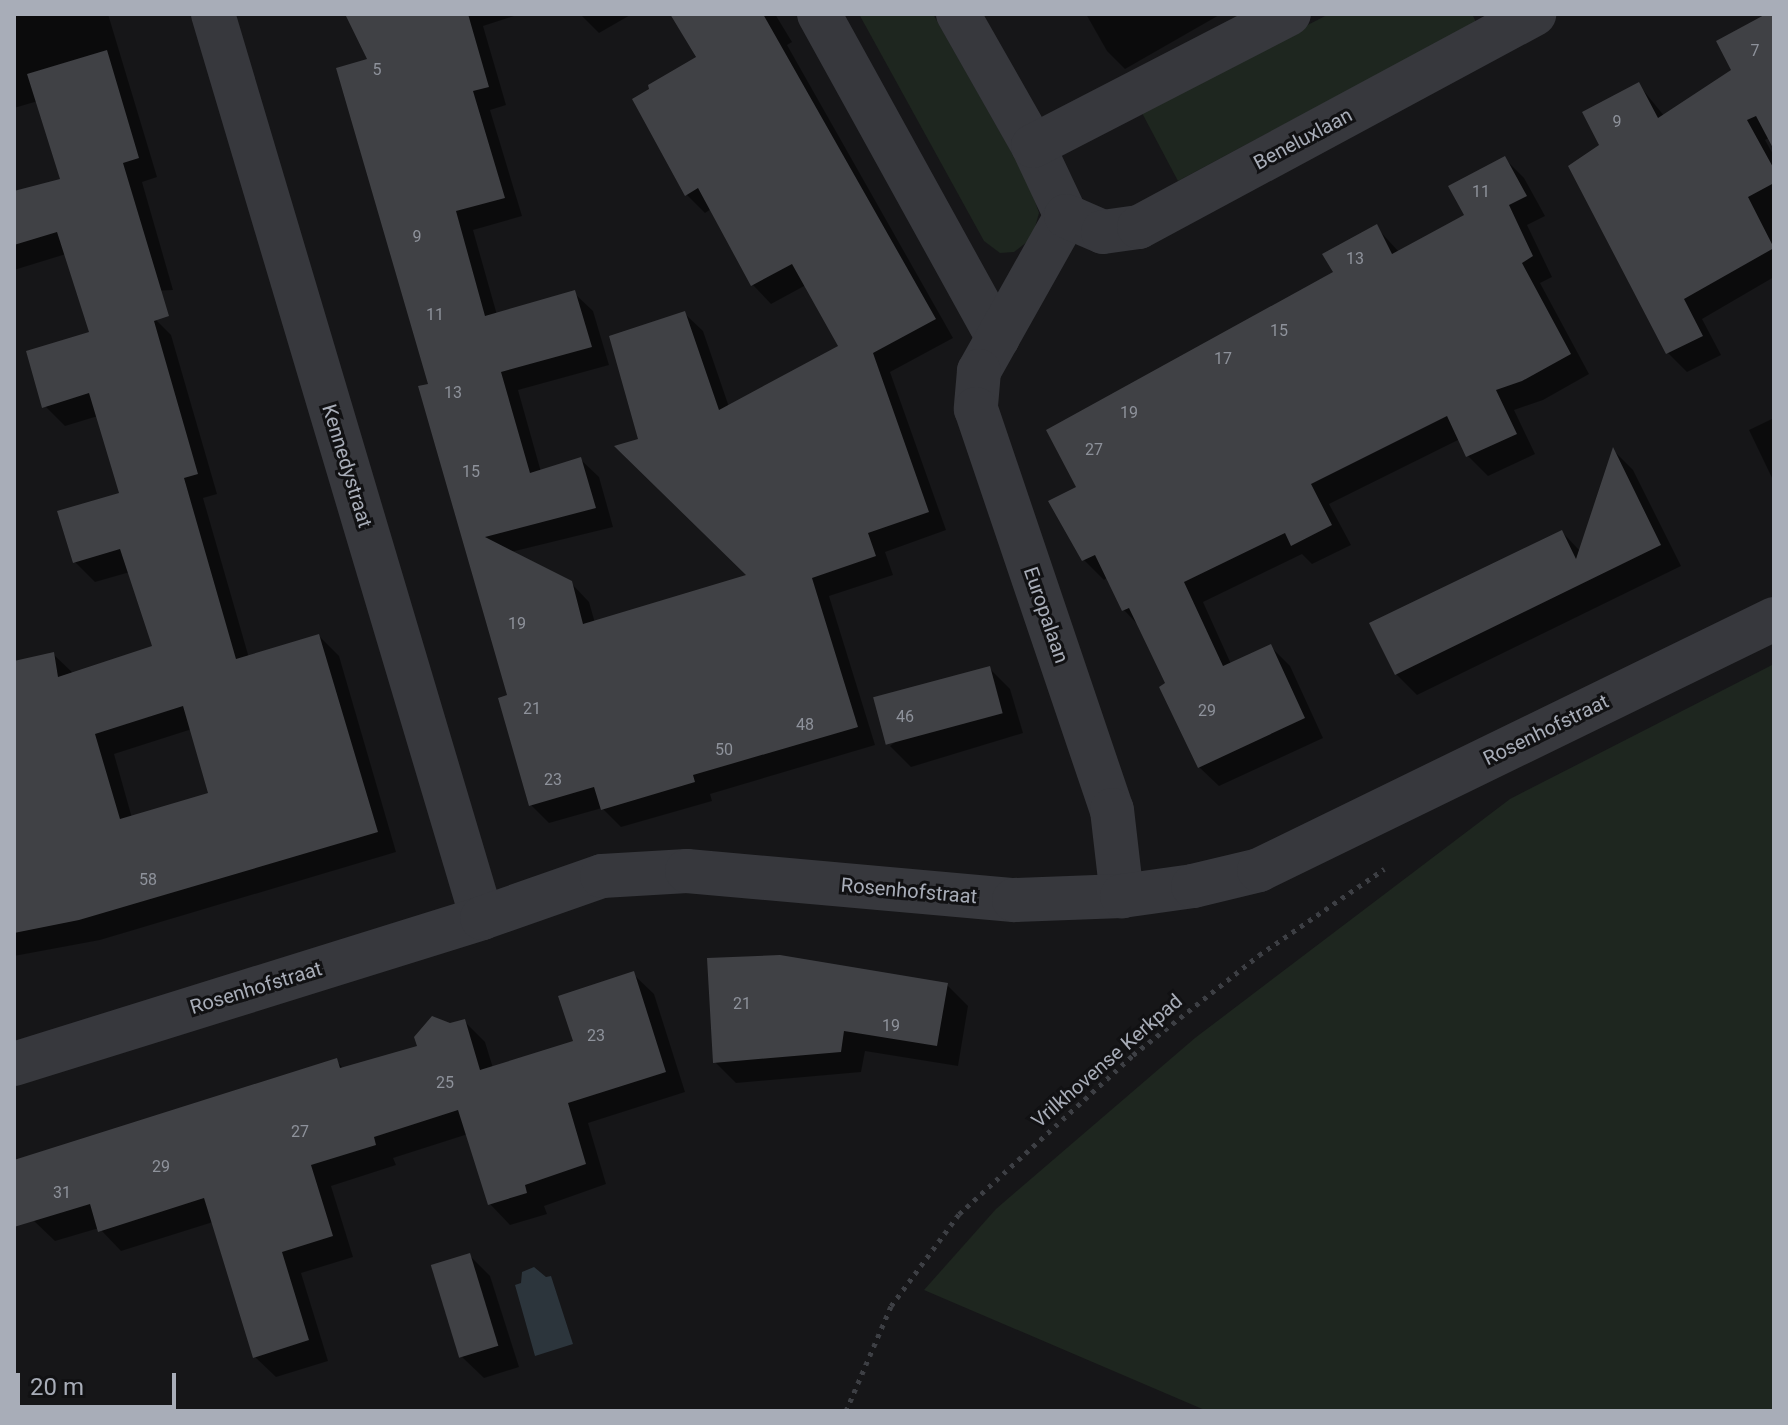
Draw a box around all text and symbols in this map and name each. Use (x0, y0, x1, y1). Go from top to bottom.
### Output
house number: 7 (1751, 41, 1759, 61)
house number: 5 (373, 60, 381, 80)
street label: Beneluxlaan (1250, 103, 1356, 175)
house number: 9 (1613, 112, 1621, 132)
house number: 11 (1472, 182, 1490, 202)
house number: 9 (413, 227, 421, 247)
house number: 13 (1346, 249, 1364, 269)
house number: 11 (426, 305, 444, 325)
house number: 15 (1270, 321, 1288, 341)
house number: 17 (1214, 349, 1232, 369)
house number: 13 (444, 383, 462, 403)
street label: Kennedystraat (317, 401, 377, 531)
house number: 19 (1120, 403, 1138, 423)
house number: 27 (1085, 440, 1103, 460)
house number: 15 (462, 462, 480, 482)
street label: Europalaan (1018, 564, 1074, 666)
house number: 19 (508, 614, 526, 634)
street label: Rosenhofstraat (1479, 689, 1613, 771)
house number: 21 (523, 699, 541, 719)
house number: 29 (1198, 701, 1216, 721)
house number: 46 (896, 707, 914, 727)
house number: 48 (796, 715, 814, 735)
house number: 50 (715, 740, 733, 760)
house number: 23 (544, 770, 562, 790)
house number: 58 (139, 870, 157, 890)
street label: Rosenhofstraat (840, 873, 978, 909)
street label: Rosenhofstraat (187, 957, 325, 1019)
street label: Vrilkhovense Kerkpad (1027, 989, 1187, 1133)
house number: 21 (733, 994, 751, 1014)
house number: 19 (882, 1016, 900, 1036)
house number: 23 (587, 1026, 605, 1046)
house number: 25 (436, 1073, 454, 1093)
house number: 27 (291, 1122, 309, 1142)
house number: 29 (152, 1157, 170, 1177)
house number: 31 (53, 1183, 71, 1203)
scale bar (20, 1357, 180, 1407)
text: 20 m (30, 1373, 84, 1401)

